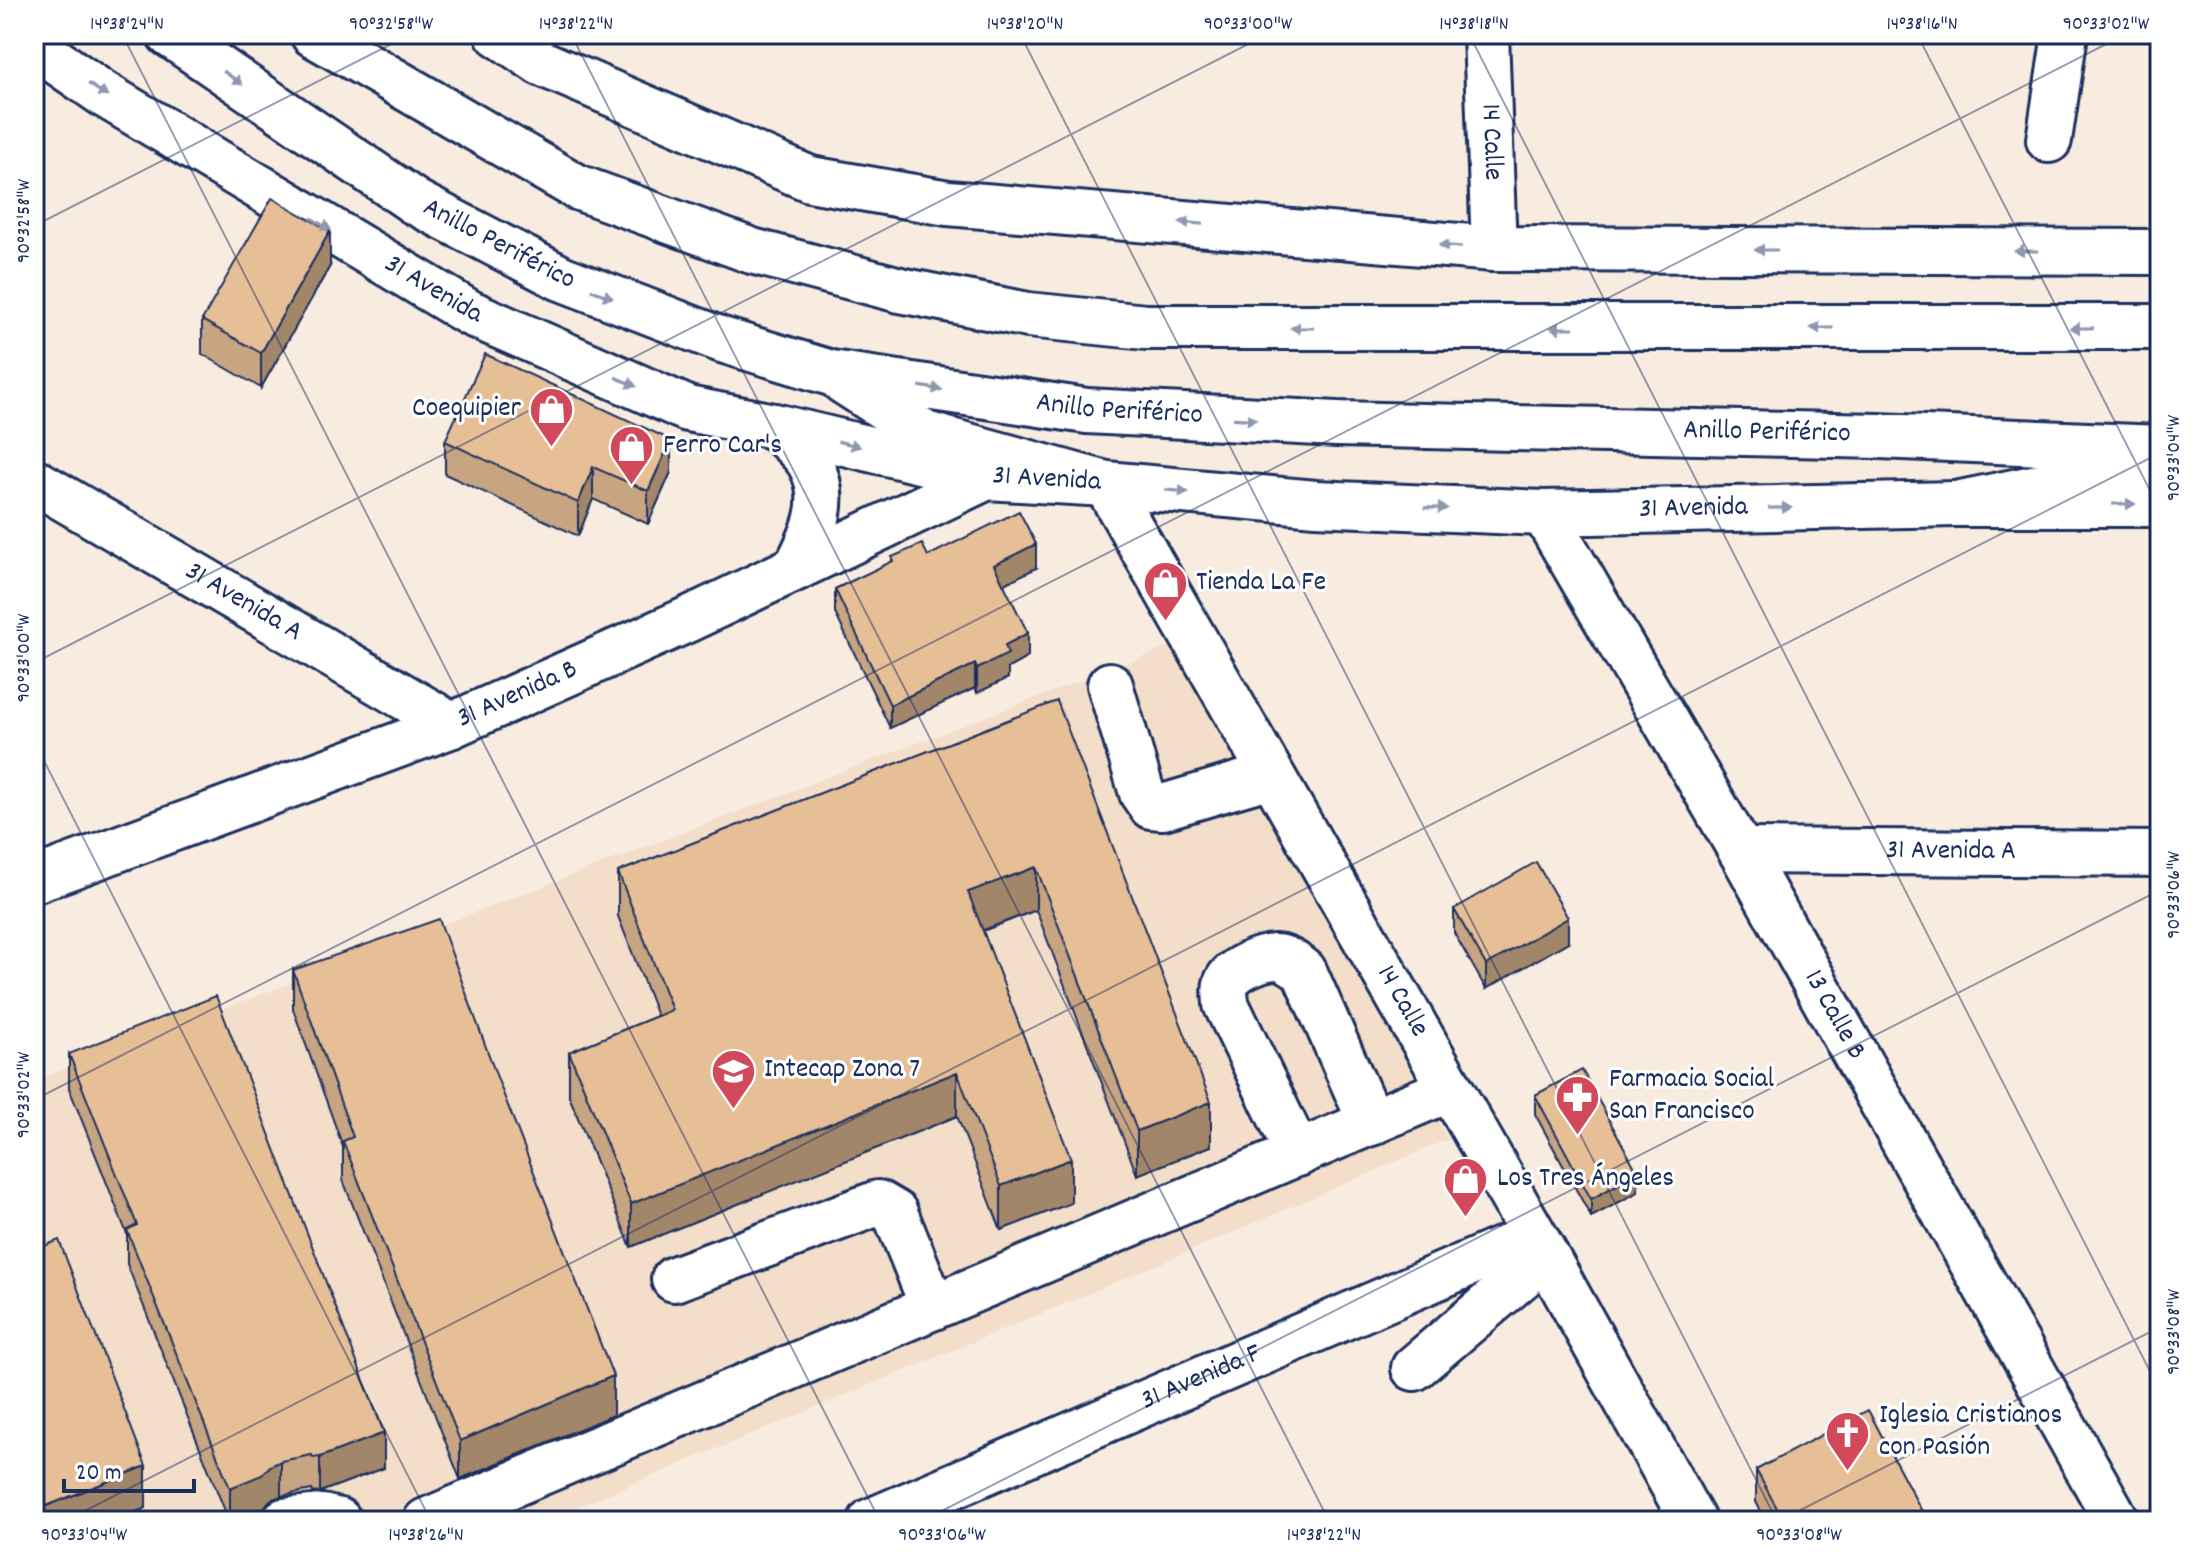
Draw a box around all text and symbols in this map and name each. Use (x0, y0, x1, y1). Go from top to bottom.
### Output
text: 14°38'24"N (90, 11, 164, 39)
text: 90°32'58"W (349, 11, 433, 39)
text: 14°38'22"N (539, 11, 613, 39)
text: 14°38'20"N (987, 11, 1063, 39)
text: 90°33'00"W (1204, 11, 1293, 39)
text: 14°38'18"N (1439, 11, 1509, 39)
text: 14°38'16"N (1886, 11, 1958, 39)
text: 90°33'02"W (2063, 11, 2150, 39)
one-way arrow (223, 70, 244, 85)
one-way arrow (88, 82, 109, 97)
street label: 14 Calle (1469, 103, 1511, 181)
text: 90°32'58"W (11, 179, 39, 263)
street label: Anillo Periférico (415, 189, 580, 301)
one-way arrow (310, 217, 332, 231)
one-way arrow (1178, 217, 1203, 230)
one-way arrow (1437, 239, 1462, 252)
one-way arrow (1753, 244, 1778, 256)
one-way arrow (2013, 245, 2038, 257)
street label: 31 Avenida (376, 246, 489, 336)
one-way arrow (590, 288, 614, 301)
one-way arrow (1289, 322, 1314, 334)
one-way arrow (1549, 322, 1574, 334)
one-way arrow (1809, 322, 1834, 334)
one-way arrow (2069, 322, 2094, 334)
one-way arrow (614, 375, 638, 388)
one-way arrow (919, 382, 944, 395)
street label: Anillo Periférico (1033, 384, 1204, 437)
shop icon: Coequipier (528, 386, 576, 449)
place label: Coequipier (412, 390, 522, 430)
street label: Anillo Periférico (1683, 412, 1851, 455)
one-way arrow (1233, 413, 1258, 426)
text: 90°33'04"W (2161, 414, 2189, 501)
shop icon: Ferro Car's (608, 423, 656, 486)
place label: Ferro Car's (663, 427, 782, 467)
one-way arrow (837, 439, 862, 451)
street label: 31 Avenida (991, 457, 1103, 504)
one-way arrow (1165, 485, 1190, 498)
street label: 31 Avenida (1639, 489, 1749, 531)
one-way arrow (2112, 498, 2137, 510)
one-way arrow (1424, 502, 1449, 515)
one-way arrow (1768, 502, 1793, 514)
street label: 31 Avenida A (177, 553, 309, 653)
shop icon: Tienda La Fe (1141, 560, 1189, 623)
place label: Tienda La Fe (1196, 564, 1326, 604)
text: 90°33'00"W (11, 613, 39, 702)
street label: 31 Avenida B (451, 651, 585, 740)
street label: 31 Avenida A (1886, 832, 2016, 873)
text: 90°33'06"W (2161, 851, 2189, 939)
street label: 14 Calle (1365, 959, 1438, 1045)
street label: 13 Calle B (1792, 963, 1875, 1068)
school or university icon: Intecap Zona 7 (709, 1047, 757, 1110)
text: 90°33'02"W (11, 1051, 39, 1138)
place label: Intecap Zona 7 (764, 1051, 920, 1091)
place label: Farmacia Social San Francisco (1609, 1061, 1775, 1133)
pharmacy icon: Farmacia Social San Francisco (1554, 1073, 1602, 1136)
shop icon: Los Tres Ángeles (1442, 1156, 1490, 1219)
place label: Los Tres Ángeles (1497, 1160, 1674, 1200)
text: 90°33'08"W (2161, 1289, 2189, 1375)
street label: 31 Avenida F (1135, 1335, 1269, 1422)
place label: Iglesia Cristianos con Pasión (1879, 1397, 2062, 1469)
church icon: Iglesia Cristianos con Pasión (1824, 1409, 1872, 1472)
scale bar (64, 1443, 194, 1493)
text: 20 m (76, 1457, 122, 1491)
text: 90°33'04"W (41, 1522, 128, 1550)
text: 14°38'26"N (388, 1522, 464, 1550)
text: 90°33'06"W (898, 1522, 986, 1550)
text: 14°38'22"N (1287, 1522, 1361, 1550)
text: 90°33'08"W (1756, 1522, 1842, 1550)

